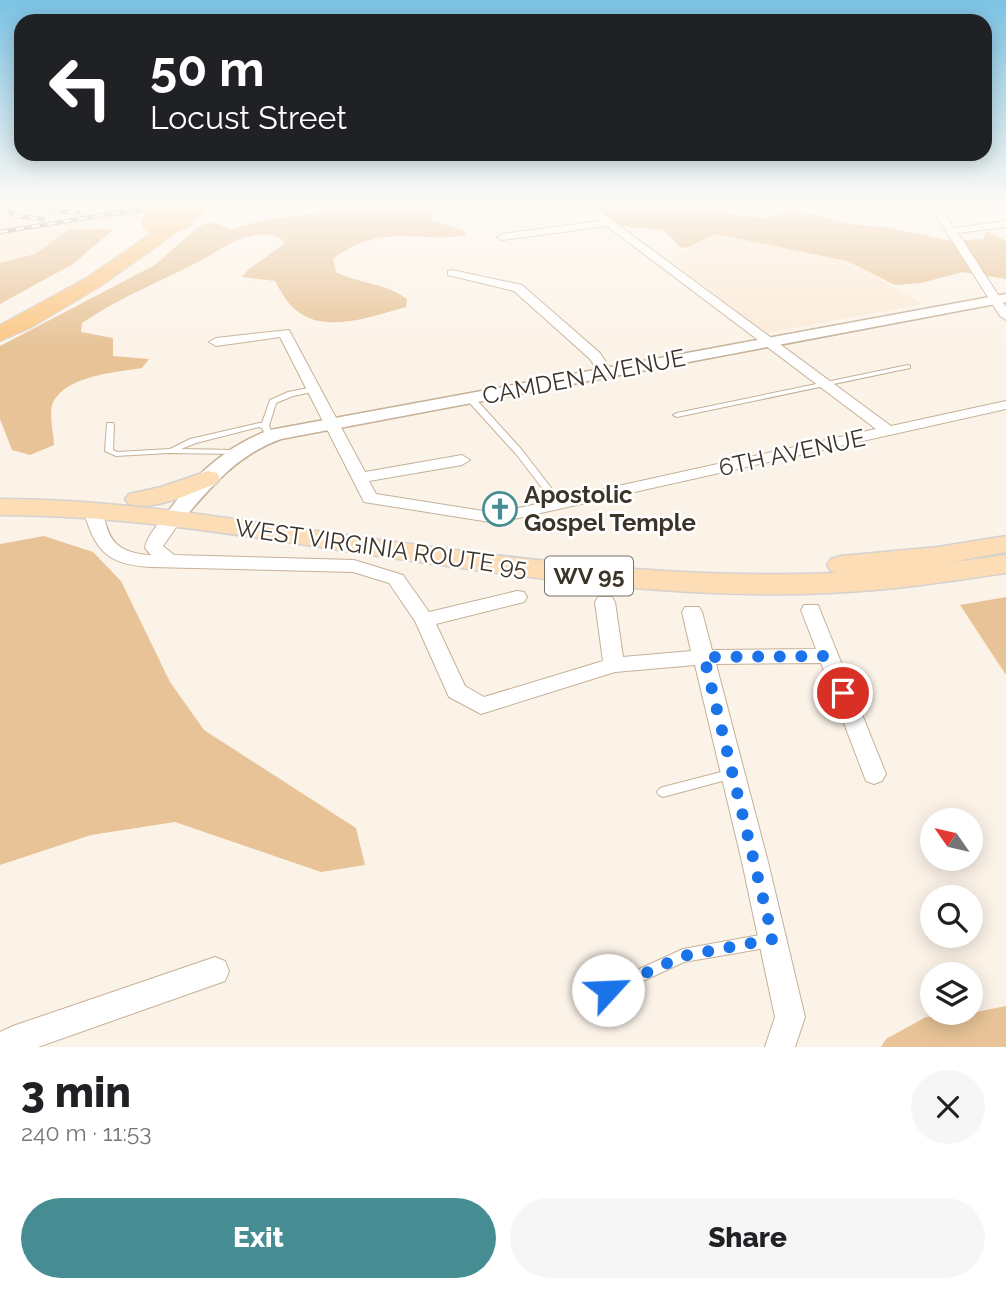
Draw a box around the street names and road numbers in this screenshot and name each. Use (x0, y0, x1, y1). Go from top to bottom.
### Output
street label: CAMDEN AVENUE (480, 343, 688, 410)
street label: 6TH AVENUE (716, 423, 868, 482)
street label: WEST VIRGINIA ROUTE 95 (233, 513, 529, 582)
road number: WV 95 (545, 556, 633, 596)

